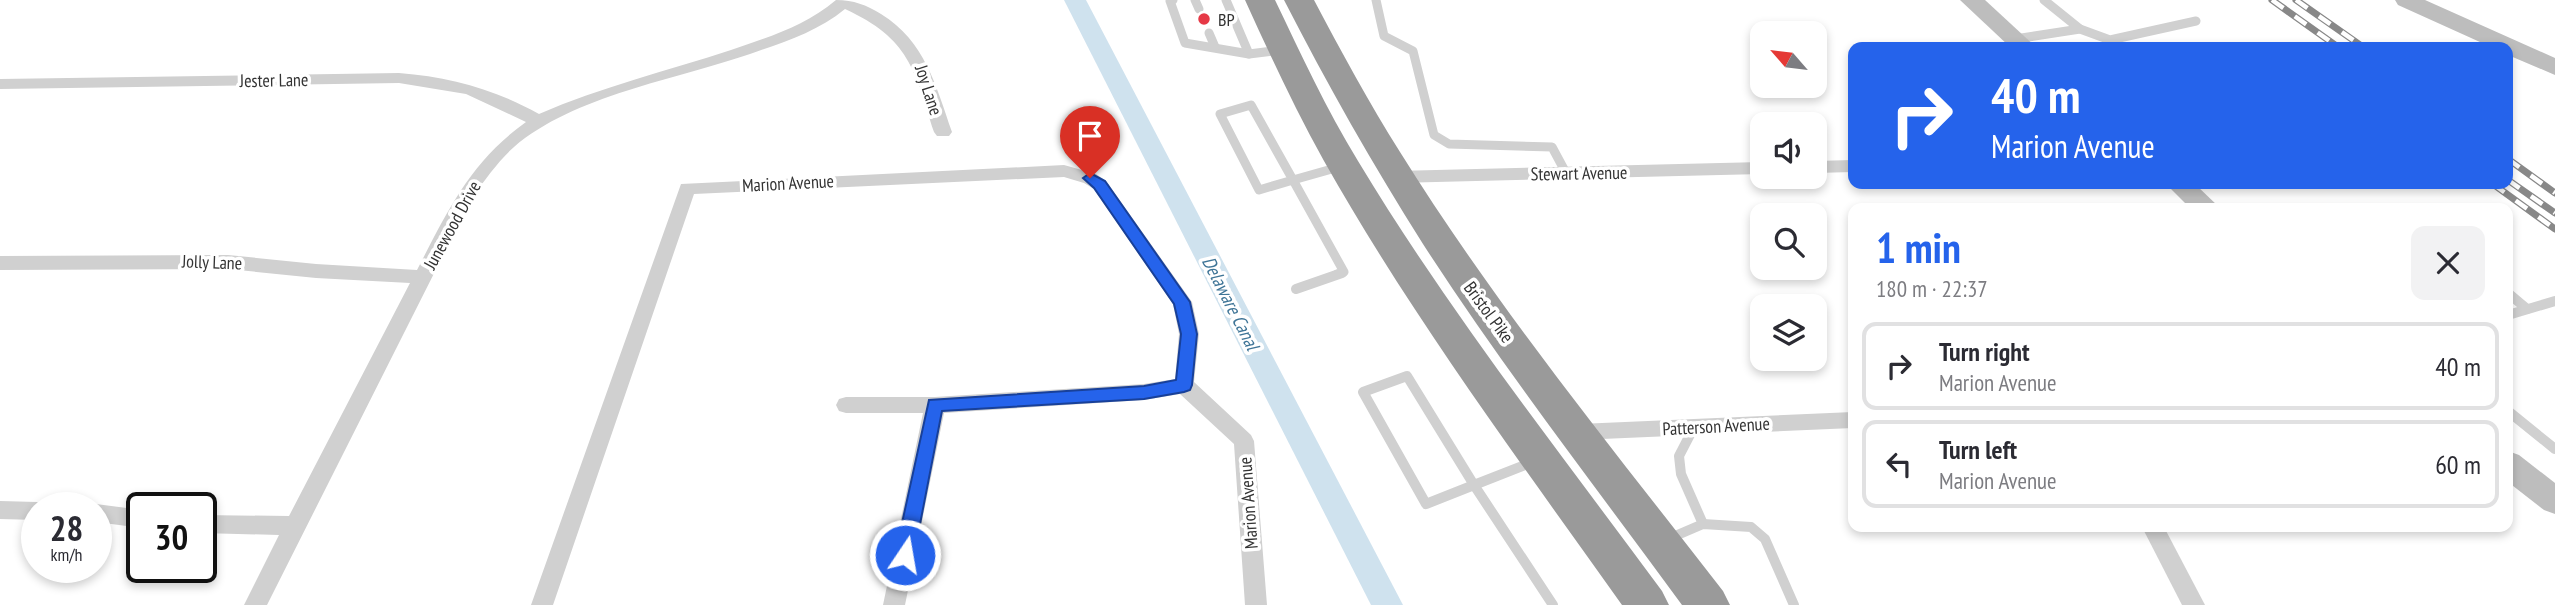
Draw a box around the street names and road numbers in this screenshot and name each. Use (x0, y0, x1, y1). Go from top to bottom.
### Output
street label: Joy Lane (910, 61, 948, 118)
street label: Jester Lane (238, 68, 309, 92)
street label: Stewart Avenue (1530, 161, 1628, 185)
street label: Marion Avenue (741, 169, 835, 197)
street label: Junewood Drive (418, 177, 486, 274)
street label: Jolly Lane (180, 249, 243, 275)
street label: Bristol Pike (1459, 277, 1519, 347)
street label: Patterson Avenue (1662, 412, 1770, 440)
street label: Marion Avenue (1233, 456, 1263, 550)

